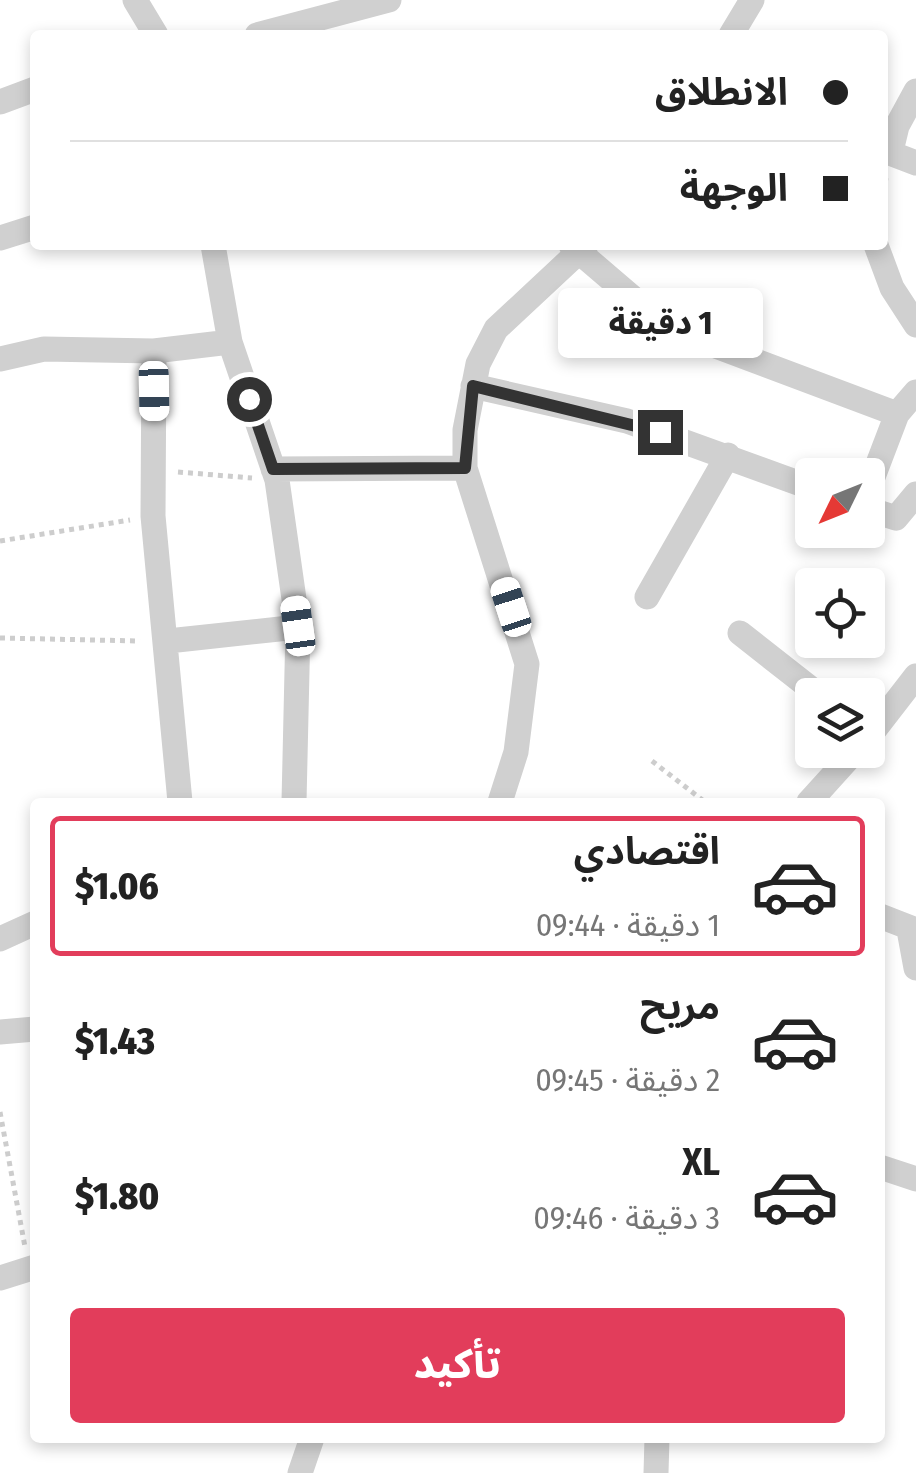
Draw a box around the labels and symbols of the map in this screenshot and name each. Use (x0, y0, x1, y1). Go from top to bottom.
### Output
callout: 1 دقيقة (558, 287, 762, 357)
car (138, 361, 170, 421)
route start (227, 377, 272, 422)
route end (638, 410, 683, 455)
north arrow (795, 458, 885, 548)
car (487, 574, 535, 640)
car (279, 594, 317, 658)

